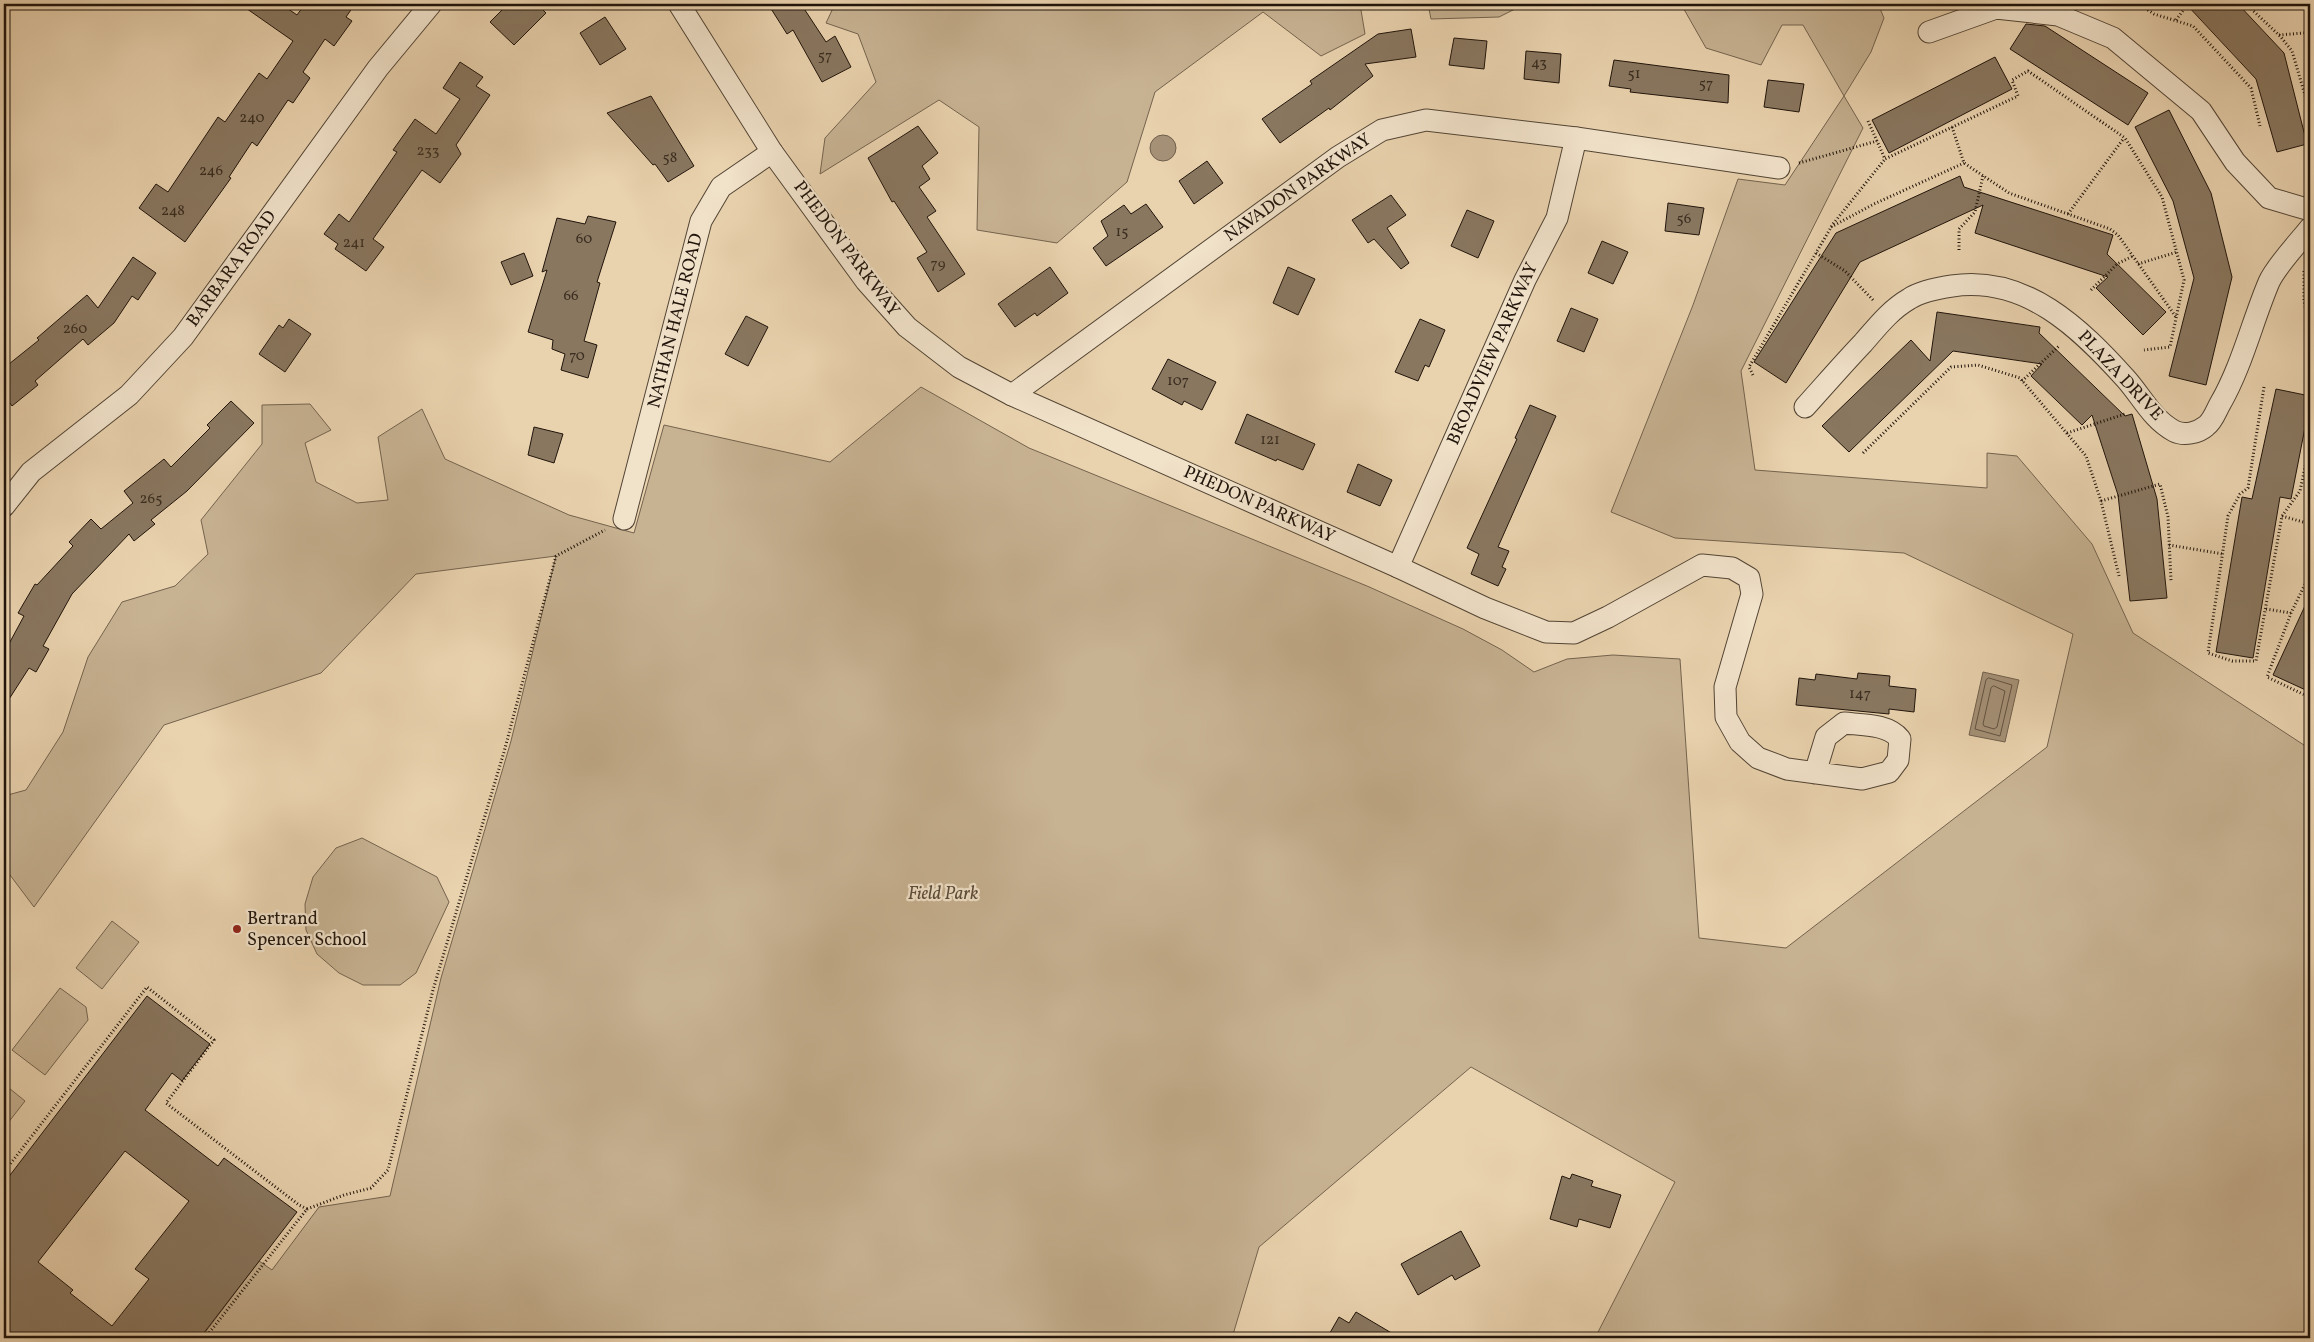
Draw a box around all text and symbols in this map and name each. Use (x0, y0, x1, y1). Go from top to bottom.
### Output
house number: 57 (818, 46, 832, 67)
house number: 43 (1531, 53, 1547, 74)
house number: 51 (1627, 64, 1641, 85)
house number: 57 (1699, 74, 1713, 95)
house number: 240 (239, 108, 265, 129)
street label: NAVADON PARKWAY (1219, 128, 1377, 248)
house number: 233 (417, 141, 439, 162)
house number: 58 (663, 148, 677, 169)
house number: 246 (199, 161, 223, 182)
street label: PHEDON PARKWAY (787, 176, 905, 322)
house number: 248 (161, 201, 185, 222)
street label: BARBARA ROAD (181, 206, 283, 332)
house number: 56 (1677, 209, 1691, 230)
house number: 15 (1115, 222, 1129, 243)
house number: 60 (576, 229, 592, 250)
street label: NATHAN HALE ROAD (642, 231, 710, 411)
house number: 241 (343, 233, 365, 254)
house number: 79 (931, 254, 946, 275)
street label: BROADVIEW PARKWAY (1441, 259, 1545, 449)
house number: 66 (563, 286, 579, 307)
house number: 260 (63, 319, 87, 340)
street label: PLAZA DRIVE (2071, 325, 2169, 427)
house number: 70 (569, 346, 585, 367)
house number: 107 (1167, 371, 1189, 392)
house number: 121 (1260, 430, 1280, 451)
street label: PHEDON PARKWAY (1179, 460, 1339, 550)
house number: 265 (140, 489, 162, 510)
house number: 147 (1849, 684, 1871, 705)
park label: Field Park (908, 882, 978, 907)
place label: Bertrand Spencer School (247, 907, 367, 953)
marker: Bertrand Spencer School (231, 923, 243, 935)

